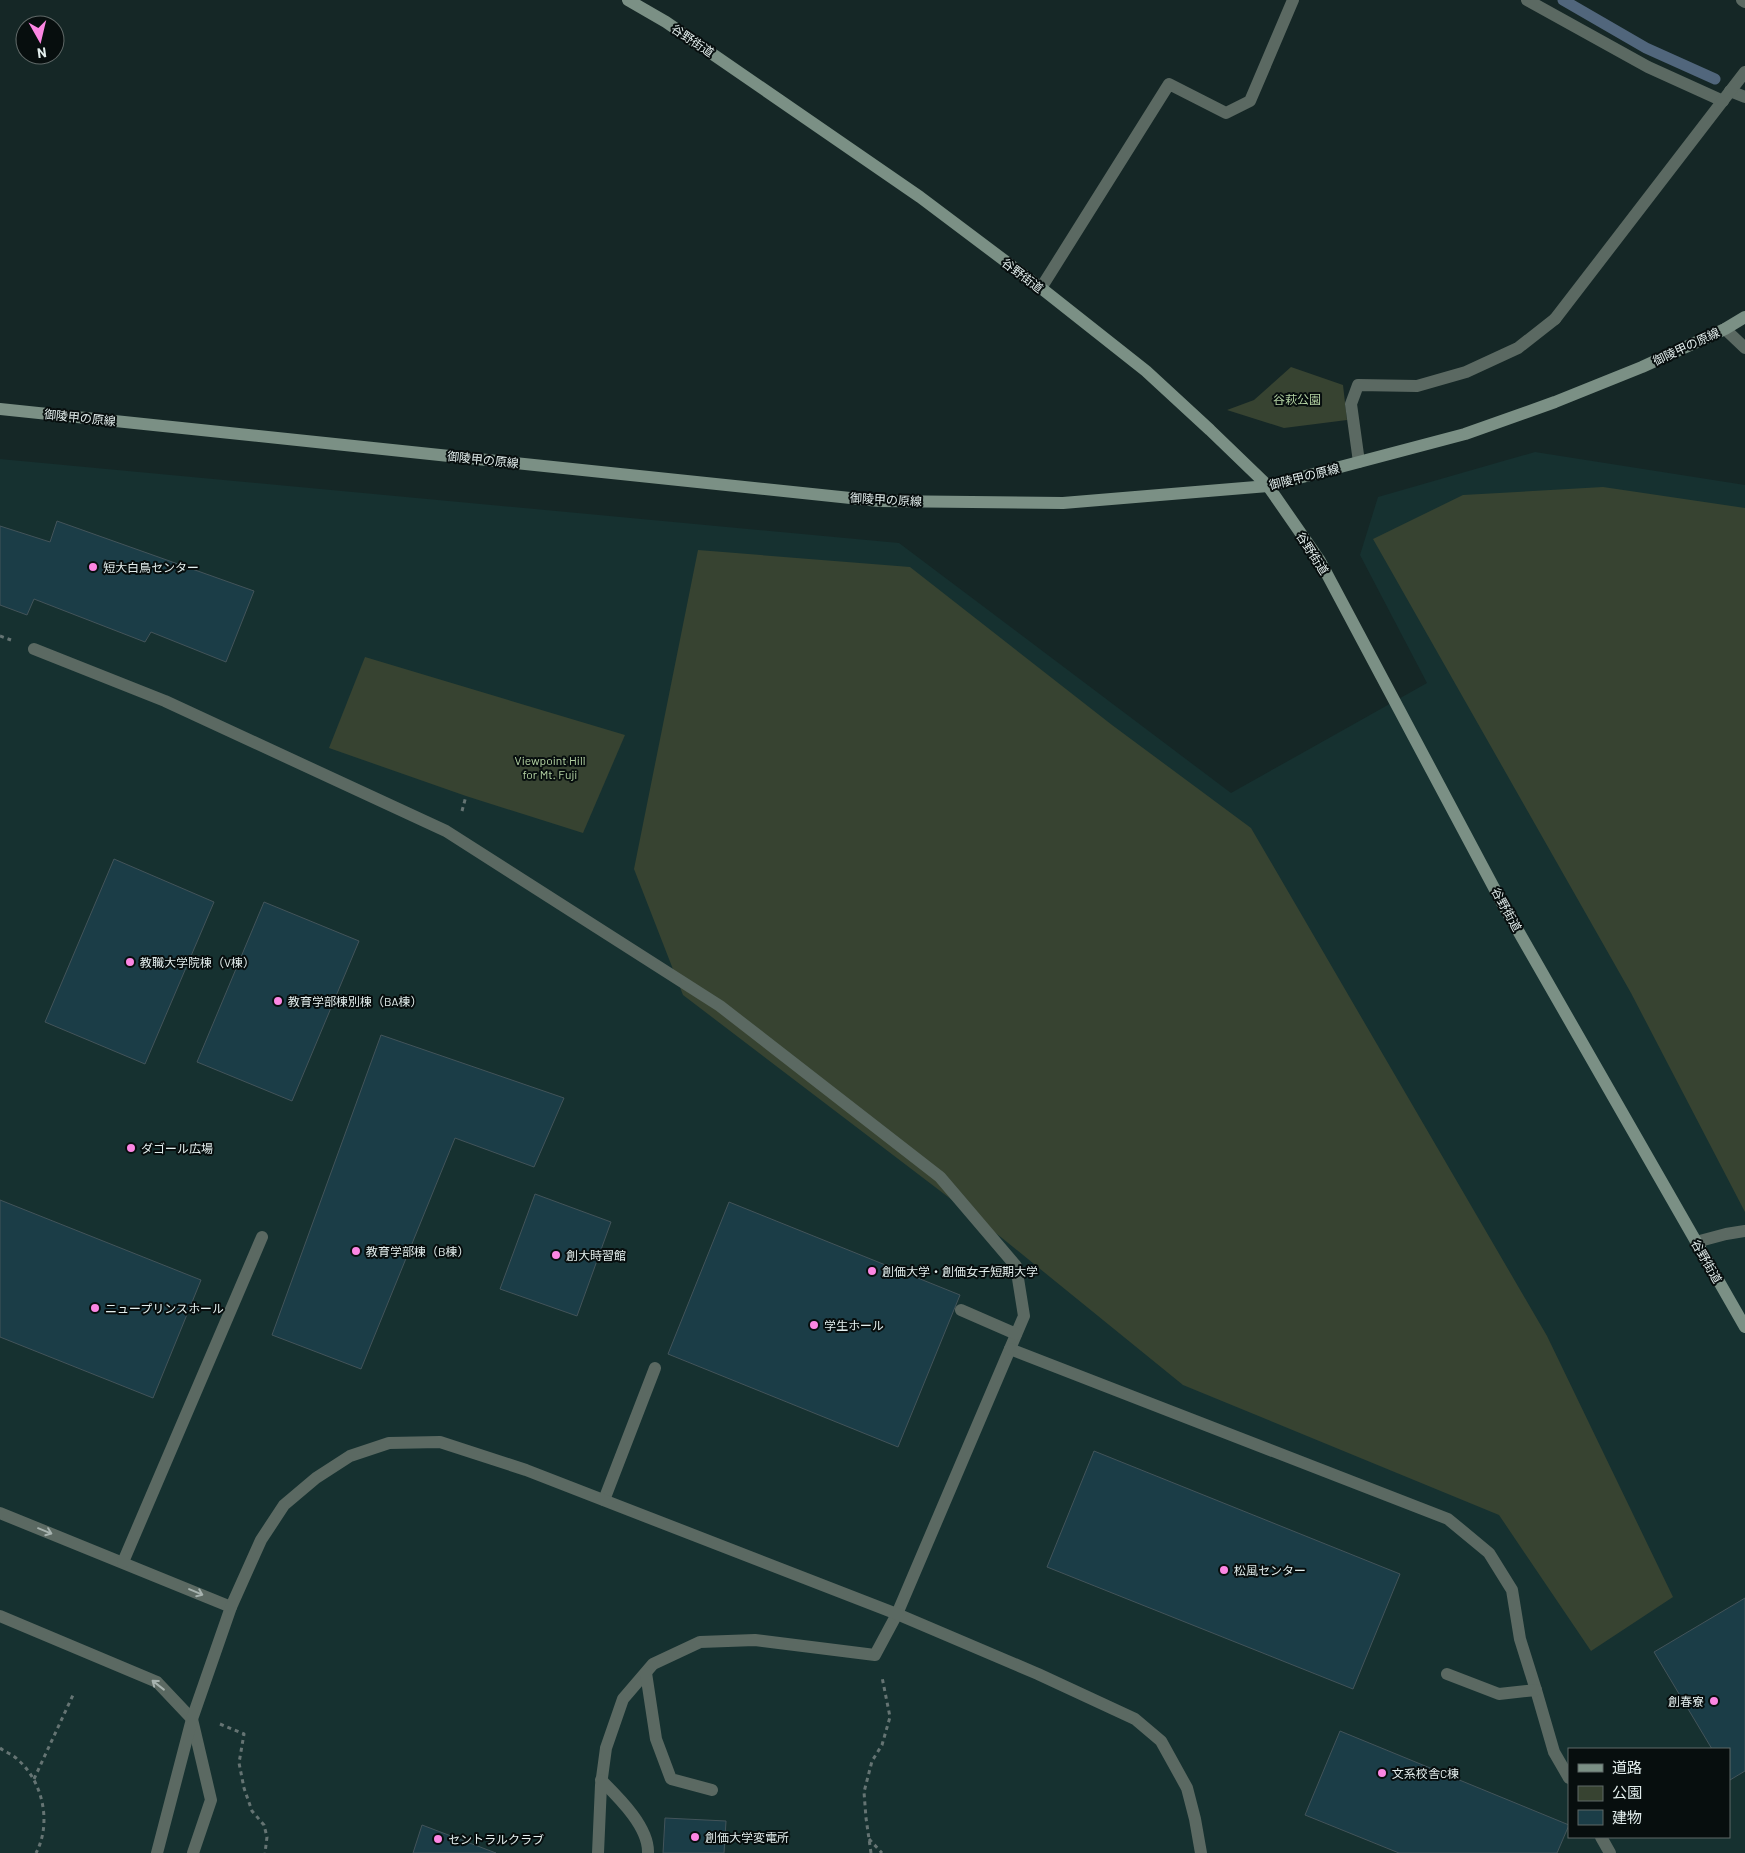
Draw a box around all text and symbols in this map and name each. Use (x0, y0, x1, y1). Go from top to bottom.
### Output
north arrow (15, 15, 65, 65)
street label: 谷野街道 (669, 21, 717, 59)
text: N (36, 44, 48, 62)
street label: 谷野街道 (1000, 255, 1046, 295)
street label: 御陵甲の原線 (1650, 324, 1722, 368)
park label: 谷萩公園 (1273, 392, 1321, 406)
street label: 御陵甲の原線 (43, 406, 117, 428)
street label: 御陵甲の原線 (446, 448, 520, 470)
street label: 御陵甲の原線 (1267, 460, 1341, 492)
street label: 御陵甲の原線 (850, 490, 922, 508)
street label: 谷野街道 (1294, 529, 1332, 577)
place label: 短大白鳥センター (103, 560, 199, 574)
marker: 短大白鳥センター (87, 561, 99, 573)
park label: Viewpoint Hill for Mt. Fuji (515, 753, 585, 781)
street label: 谷野街道 (1489, 885, 1525, 933)
place label: 教職大学院棟（V棟） (140, 955, 255, 969)
marker: 教職大学院棟（V棟） (124, 956, 136, 968)
place label: 教育学部棟別棟（BA棟） (288, 994, 423, 1008)
marker: 教育学部棟別棟（BA棟） (272, 995, 284, 1007)
place label: ダゴール広場 (141, 1141, 213, 1155)
marker: ダゴール広場 (125, 1142, 137, 1154)
street label: 谷野街道 (1689, 1237, 1725, 1285)
place label: 教育学部棟（B棟） (366, 1244, 470, 1258)
marker: 教育学部棟（B棟） (350, 1245, 362, 1257)
place label: 創大時習館 (566, 1248, 626, 1262)
marker: 創大時習館 (550, 1249, 562, 1261)
place label: 創価大学・創価女子短期大学 (882, 1264, 1038, 1278)
marker: 創価大学・創価女子短期大学 (866, 1265, 878, 1277)
place label: ニュープリンスホール (105, 1301, 224, 1315)
marker: ニュープリンスホール (89, 1302, 101, 1314)
place label: 学生ホール (824, 1318, 884, 1332)
marker: 学生ホール (808, 1319, 820, 1331)
one-way arrow (37, 1527, 52, 1536)
place label: 松風センター (1234, 1563, 1306, 1577)
marker: 松風センター (1218, 1564, 1230, 1576)
one-way arrow (188, 1588, 203, 1598)
one-way arrow (152, 1679, 165, 1690)
place label: 創春寮 (1668, 1694, 1704, 1708)
marker: 創春寮 (1708, 1695, 1720, 1707)
legend (1568, 1748, 1730, 1838)
text: 道路 (1612, 1758, 1642, 1776)
place label: 文系校舎C棟 (1392, 1766, 1459, 1780)
marker: 文系校舎C棟 (1376, 1767, 1388, 1779)
text: 公園 (1612, 1783, 1642, 1801)
text: 建物 (1612, 1808, 1642, 1826)
place label: 創価大学変電所 (705, 1830, 789, 1844)
marker: 創価大学変電所 (689, 1831, 701, 1843)
place label: セントラルクラブ (448, 1832, 544, 1846)
marker: セントラルクラブ (432, 1833, 444, 1845)

